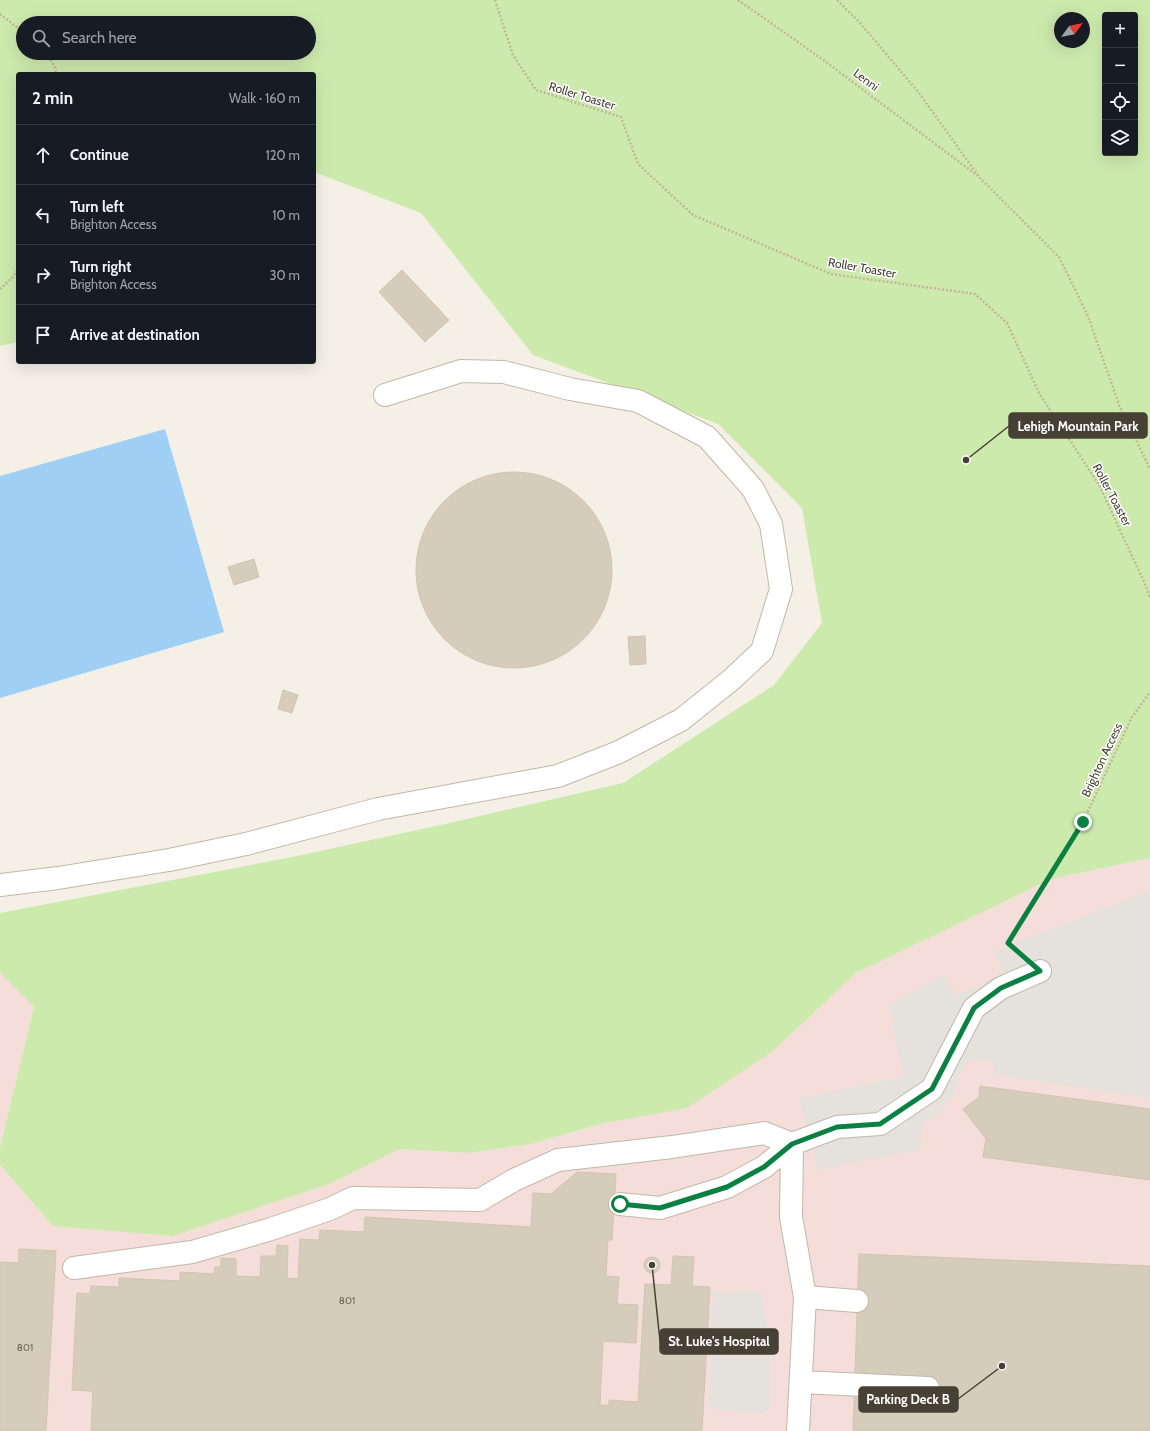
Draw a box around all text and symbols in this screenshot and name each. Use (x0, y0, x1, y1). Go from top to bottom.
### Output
north arrow (1054, 12, 1090, 48)
map controls (1102, 12, 1138, 156)
button: + (1102, 12, 1138, 48)
search box (16, 16, 316, 60)
icon: search (30, 27, 52, 49)
text: Search here (62, 29, 137, 47)
button: − (1102, 48, 1138, 84)
street label: Lenni (851, 65, 882, 94)
street label: Roller Toaster (547, 78, 617, 113)
button: locate (1102, 84, 1138, 120)
text: 2 min (32, 88, 73, 108)
text: Walk · 160 m (229, 90, 300, 106)
button: layers (1102, 120, 1138, 156)
icon: ahead (32, 144, 54, 166)
text: Continue (70, 146, 129, 164)
text: 120 m (266, 147, 300, 163)
text: Turn left (70, 198, 124, 216)
icon: left (32, 204, 54, 226)
text: 10 m (272, 207, 300, 223)
text: Brighton Access (70, 216, 157, 232)
street label: Roller Toaster (827, 254, 897, 281)
text: Turn right (70, 258, 131, 276)
icon: right (32, 264, 54, 286)
text: 30 m (270, 267, 300, 283)
text: Brighton Access (70, 276, 157, 292)
icon: arrive (32, 324, 54, 346)
text: Arrive at destination (70, 326, 200, 344)
callout: Lehigh Mountain Park (1009, 413, 1147, 438)
text: Lehigh Mountain Park (1017, 418, 1139, 434)
street label: Roller Toaster (1090, 461, 1135, 529)
street label: Brighton Access (1078, 720, 1125, 799)
route end (1074, 813, 1092, 831)
route start (611, 1195, 629, 1213)
house number: 801 (339, 1294, 355, 1307)
callout: St. Luke's Hospital (660, 1329, 778, 1354)
text: St. Luke's Hospital (668, 1333, 770, 1349)
house number: 801 (17, 1341, 33, 1354)
callout: Parking Deck B (859, 1387, 958, 1412)
text: Parking Deck B (866, 1391, 950, 1407)

